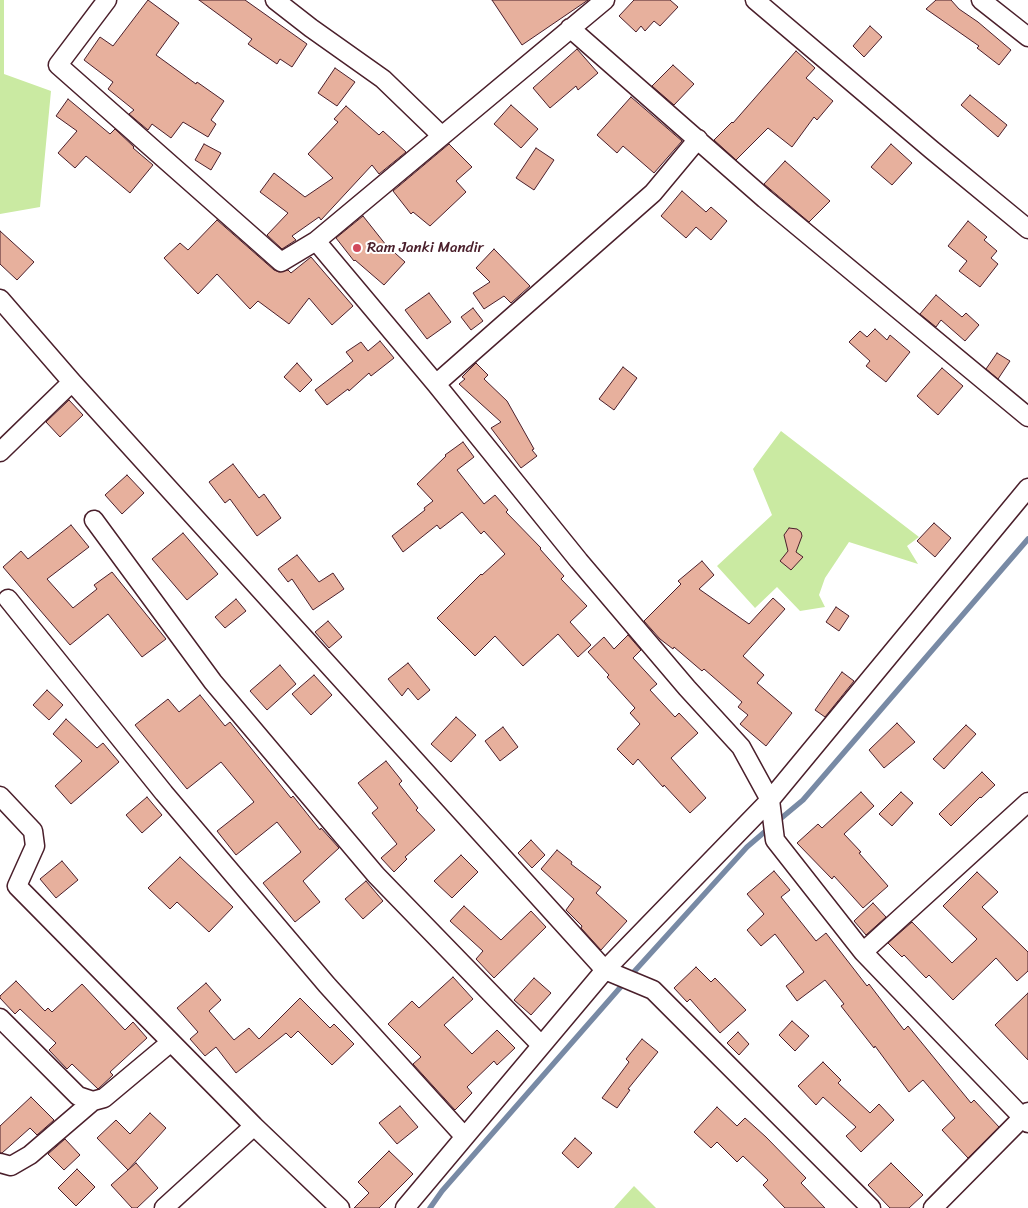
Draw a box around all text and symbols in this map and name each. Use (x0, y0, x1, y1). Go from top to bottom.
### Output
place label: Ram Janki Mandir (367, 239, 484, 257)
marker: Ram Janki Mandir (351, 242, 363, 254)

